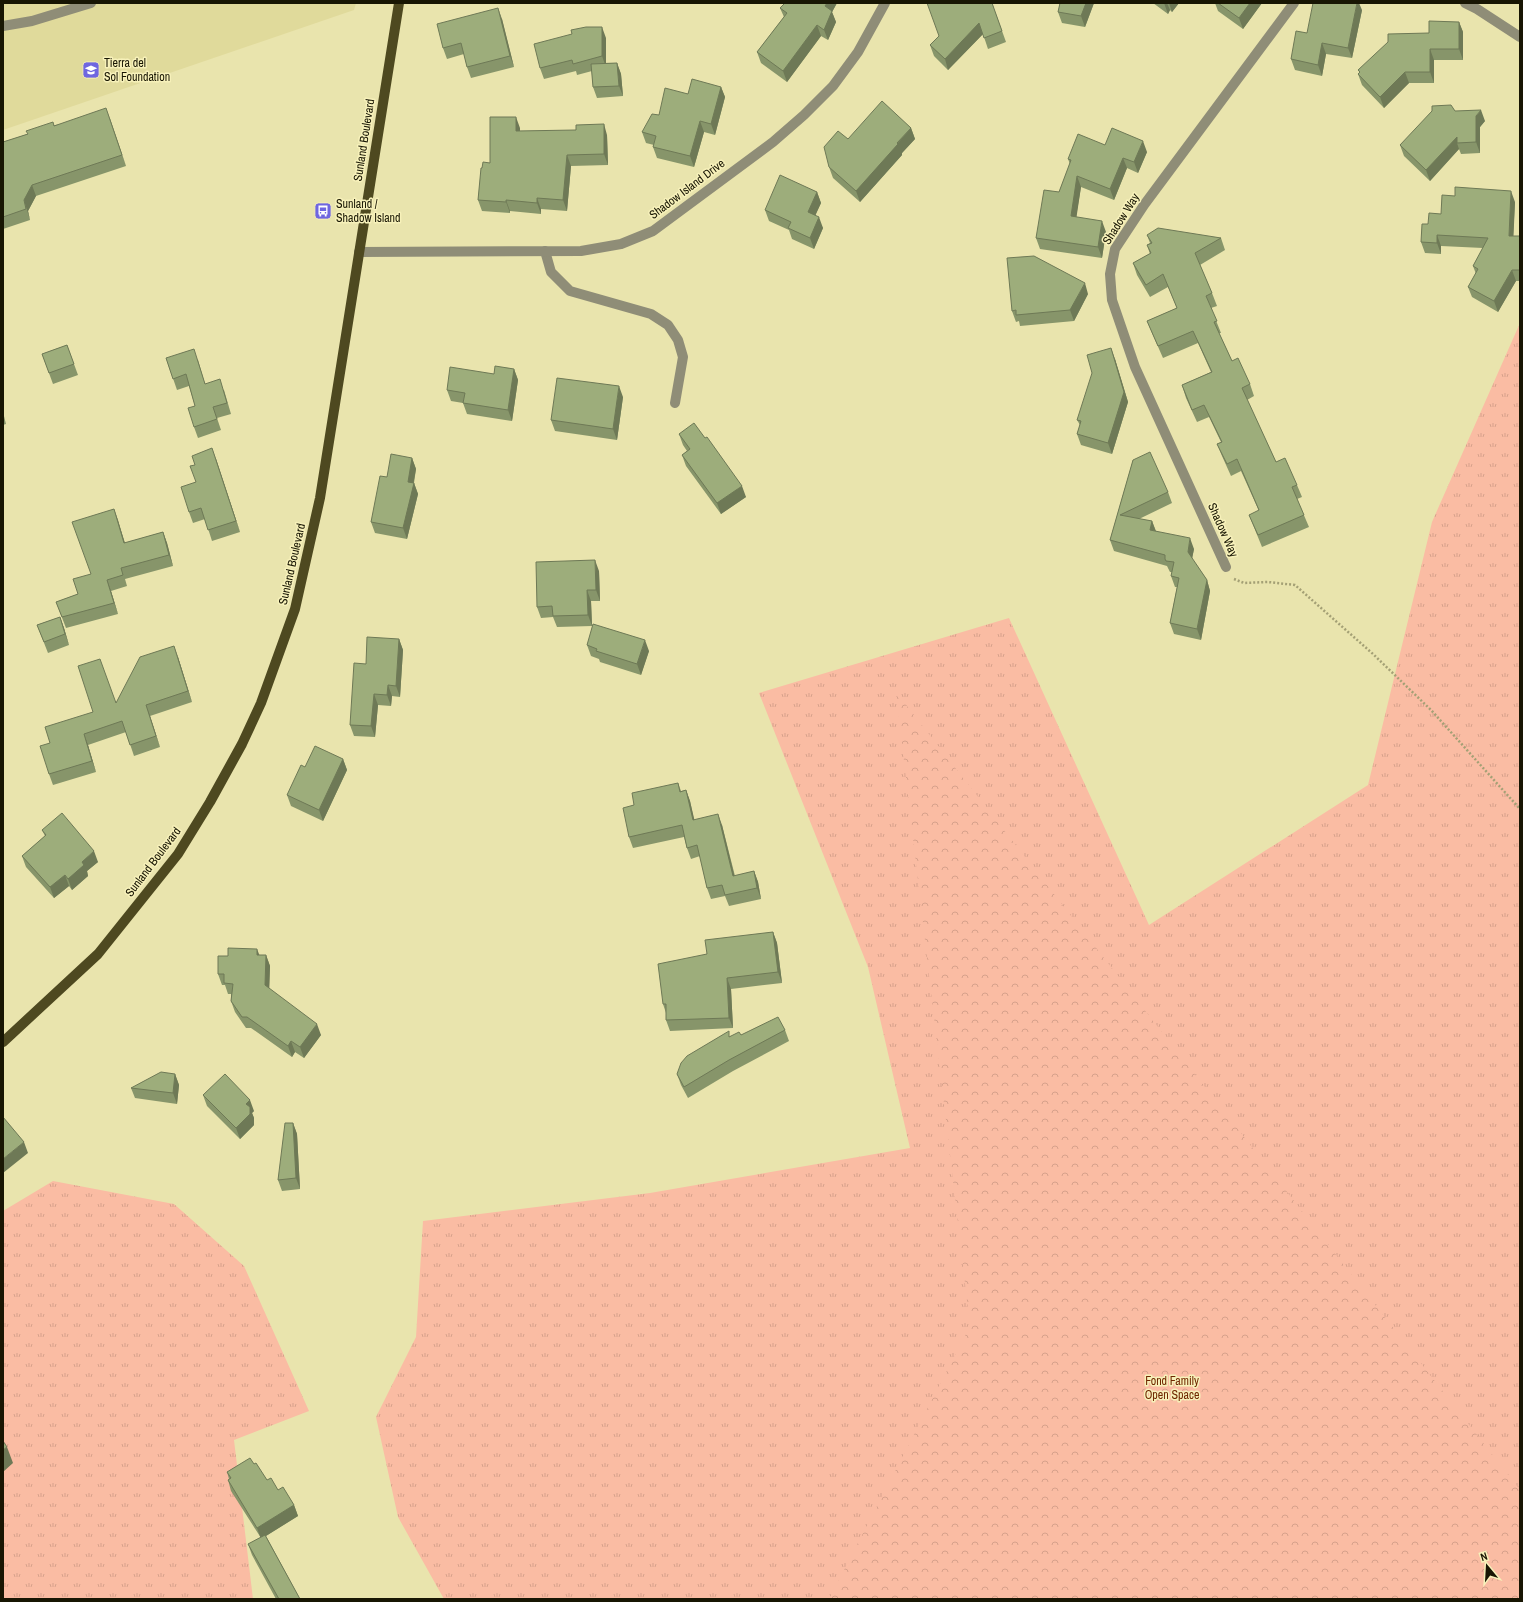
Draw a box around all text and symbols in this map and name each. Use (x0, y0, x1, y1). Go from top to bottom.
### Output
place label: Tierra del Sol Foundation (104, 55, 170, 85)
school or university icon: Tierra del Sol Foundation (81, 60, 101, 80)
street label: Sunland Boulevard (350, 98, 378, 182)
street label: Shadow Island Drive (646, 155, 728, 223)
street label: Shadow Way (1099, 190, 1143, 248)
place label: Sunland / Shadow Island (336, 196, 401, 226)
bus stop icon: Sunland / Shadow Island (313, 201, 333, 221)
street label: Shadow Way (1204, 500, 1242, 560)
street label: Sunland Boulevard (275, 522, 309, 606)
street label: Sunland Boulevard (122, 824, 184, 900)
park label: Fond Family Open Space (1145, 1373, 1199, 1403)
north arrow (1467, 1546, 1507, 1586)
text: N (1479, 1549, 1489, 1564)

